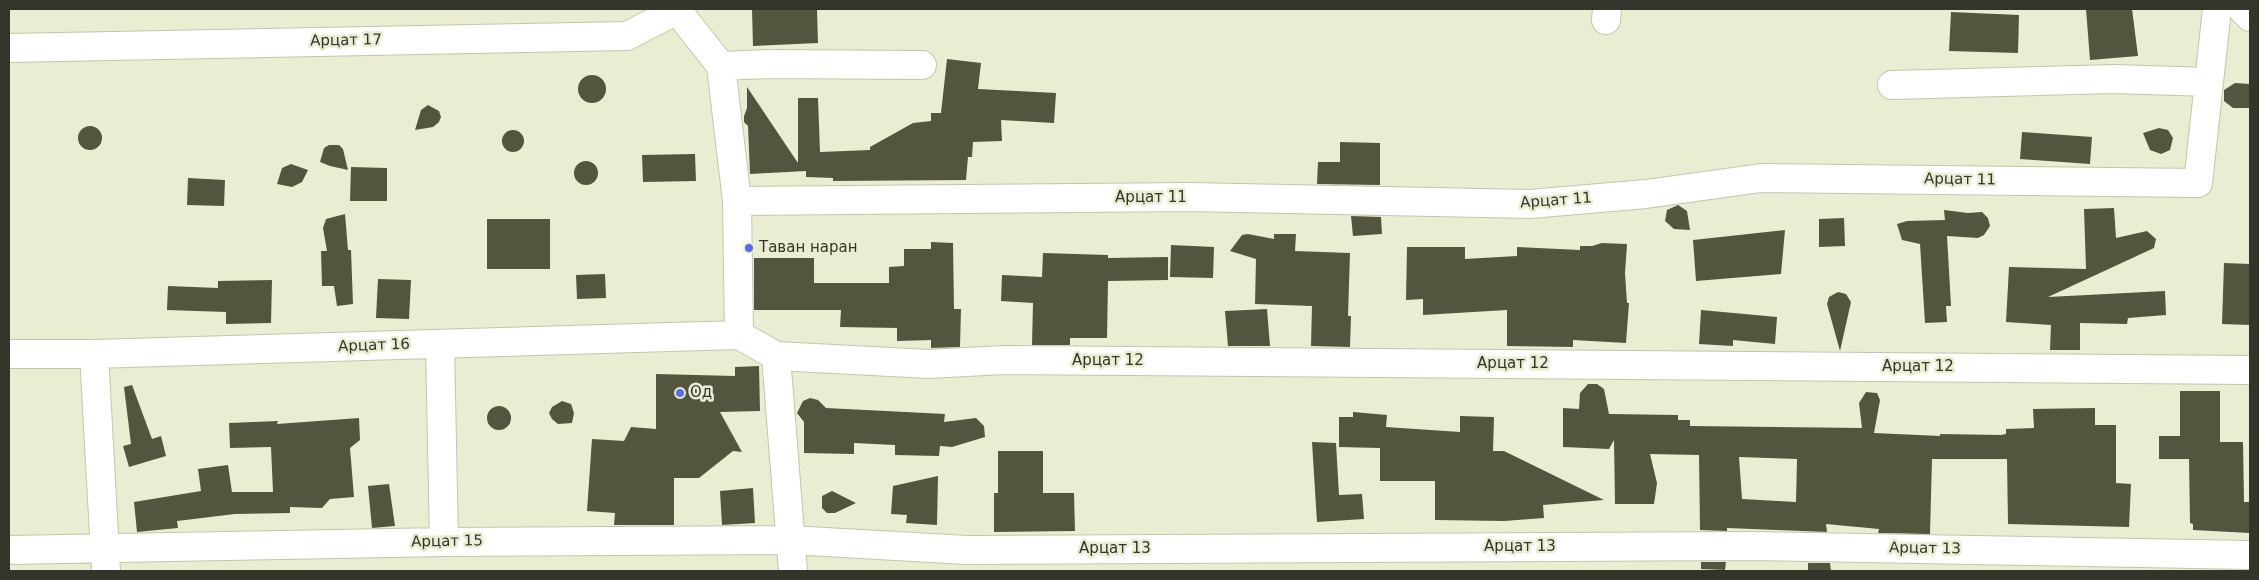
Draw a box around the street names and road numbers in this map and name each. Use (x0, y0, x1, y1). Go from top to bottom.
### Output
street label: Арцат 17 (310, 31, 382, 51)
street label: Арцат 11 (1924, 170, 1996, 190)
street label: Арцат 11 (1115, 189, 1187, 207)
street label: Арцат 11 (1520, 190, 1592, 212)
street label: Арцат 16 (338, 336, 410, 356)
street label: Арцат 12 (1072, 352, 1144, 370)
street label: Арцат 12 (1477, 355, 1549, 373)
street label: Арцат 12 (1882, 358, 1954, 376)
street label: Арцат 15 (411, 532, 483, 552)
street label: Арцат 13 (1484, 538, 1556, 556)
street label: Арцат 13 (1889, 539, 1961, 559)
street label: Арцат 13 (1079, 540, 1151, 558)

